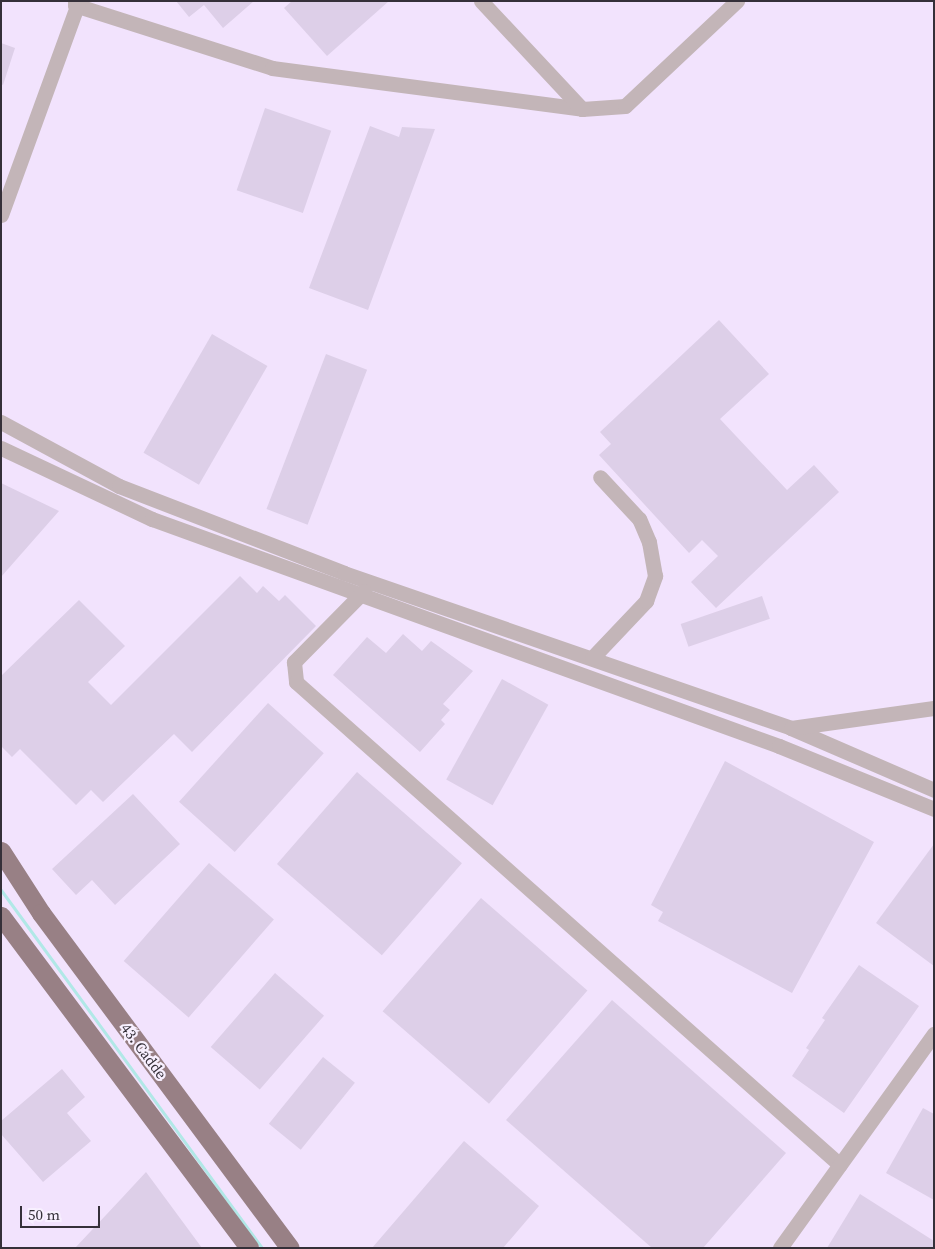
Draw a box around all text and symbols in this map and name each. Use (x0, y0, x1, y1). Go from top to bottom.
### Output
street label: 43. Cadde (117, 1020, 171, 1082)
scale bar (22, 1196, 102, 1228)
text: 50 m (28, 1204, 60, 1225)

